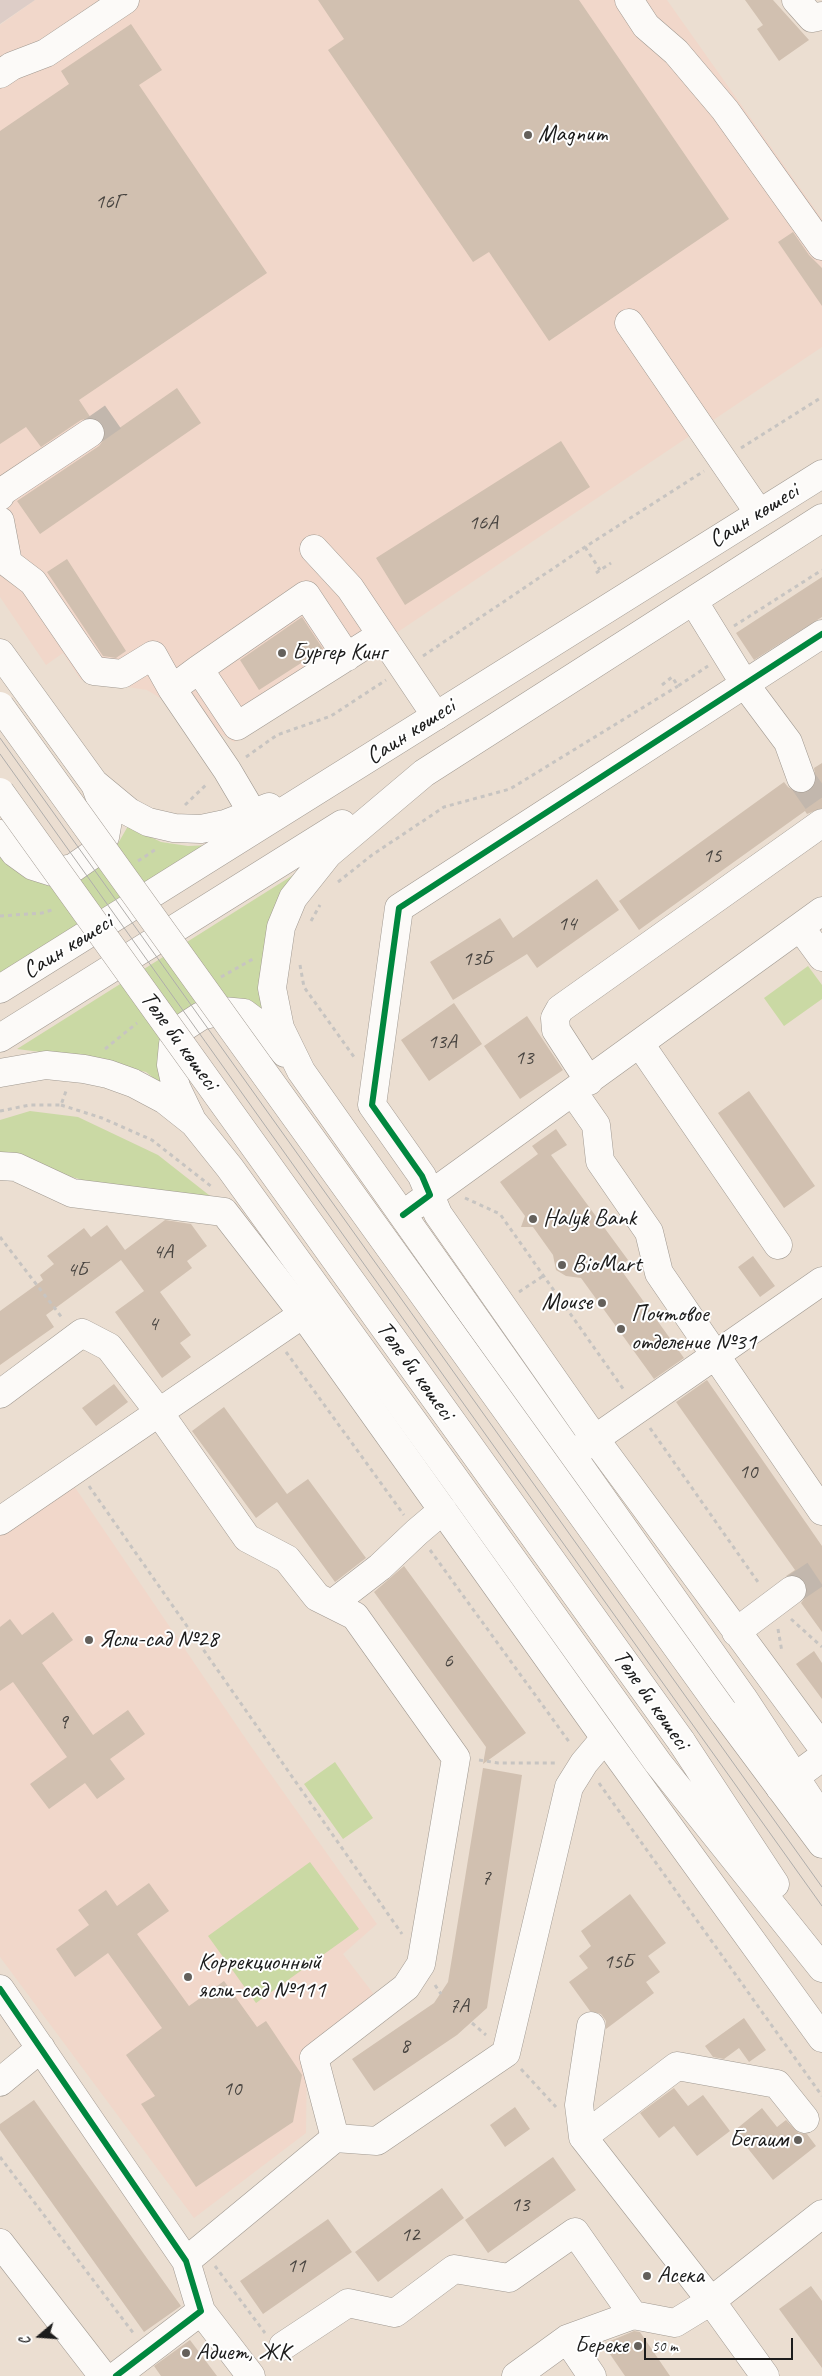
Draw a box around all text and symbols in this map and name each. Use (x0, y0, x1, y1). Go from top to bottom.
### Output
place label: Magnum (538, 121, 607, 149)
marker: Magnum (522, 129, 534, 141)
house number: 16Г (95, 189, 123, 215)
street label: Саин көшесі (704, 477, 804, 555)
house number: 16А (468, 510, 498, 536)
place label: Бургер Кинг (292, 639, 386, 667)
marker: Бургер Кинг (276, 647, 288, 659)
street label: Саин көшесі (361, 693, 461, 771)
house number: 15 (703, 843, 721, 869)
street label: Саин көшесі (18, 908, 118, 986)
house number: 14 (558, 911, 576, 937)
house number: 13Б (462, 946, 492, 972)
street label: Төле би көшесі (133, 986, 225, 1096)
house number: 13А (427, 1029, 457, 1055)
house number: 13 (515, 1045, 533, 1071)
place label: Halyk Bank (543, 1205, 636, 1233)
marker: Halyk Bank (527, 1213, 539, 1225)
house number: 4А (153, 1239, 173, 1265)
place label: BioMart (572, 1251, 641, 1279)
house number: 4Б (67, 1257, 87, 1283)
marker: BioMart (556, 1259, 568, 1271)
place label: Mouse (541, 1289, 592, 1317)
marker: Mouse (596, 1297, 608, 1309)
place label: Почтовое отделение №31 (631, 1301, 756, 1357)
house number: 4 (148, 1311, 158, 1337)
street label: Төле би көшесі (369, 1316, 461, 1426)
marker: Почтовое отделение №31 (615, 1323, 627, 1335)
house number: 10 (739, 1459, 757, 1485)
place label: Ясли-сад №28 (99, 1626, 218, 1654)
marker: Ясли-сад №28 (83, 1634, 95, 1646)
street label: Төле би көшесі (606, 1644, 696, 1756)
house number: 6 (443, 1648, 453, 1674)
house number: 9 (58, 1709, 68, 1735)
house number: 7 (481, 1865, 491, 1891)
place label: Коррекционный ясли-сад №111 (198, 1949, 325, 2005)
house number: 15Б (603, 1949, 633, 1975)
marker: Коррекционный ясли-сад №111 (182, 1971, 194, 1983)
house number: 7А (449, 1993, 469, 2019)
house number: 8 (400, 2033, 410, 2059)
house number: 10 (223, 2076, 241, 2102)
place label: Бегаим (729, 2126, 788, 2154)
marker: Бегаим (792, 2134, 804, 2146)
house number: 13 (511, 2192, 529, 2218)
house number: 12 (401, 2222, 419, 2248)
house number: 11 (287, 2253, 305, 2279)
place label: Асека (657, 2262, 704, 2290)
marker: Асека (641, 2270, 653, 2282)
north arrow (15, 2311, 65, 2361)
scale bar (647, 2328, 796, 2360)
place label: Береке (575, 2332, 628, 2360)
text: С (16, 2335, 34, 2347)
text: 50 m (652, 2337, 678, 2356)
place label: Адиет, ЖК (196, 2339, 290, 2367)
marker: Береке (632, 2340, 644, 2352)
marker: Адиет, ЖК (180, 2347, 192, 2359)

